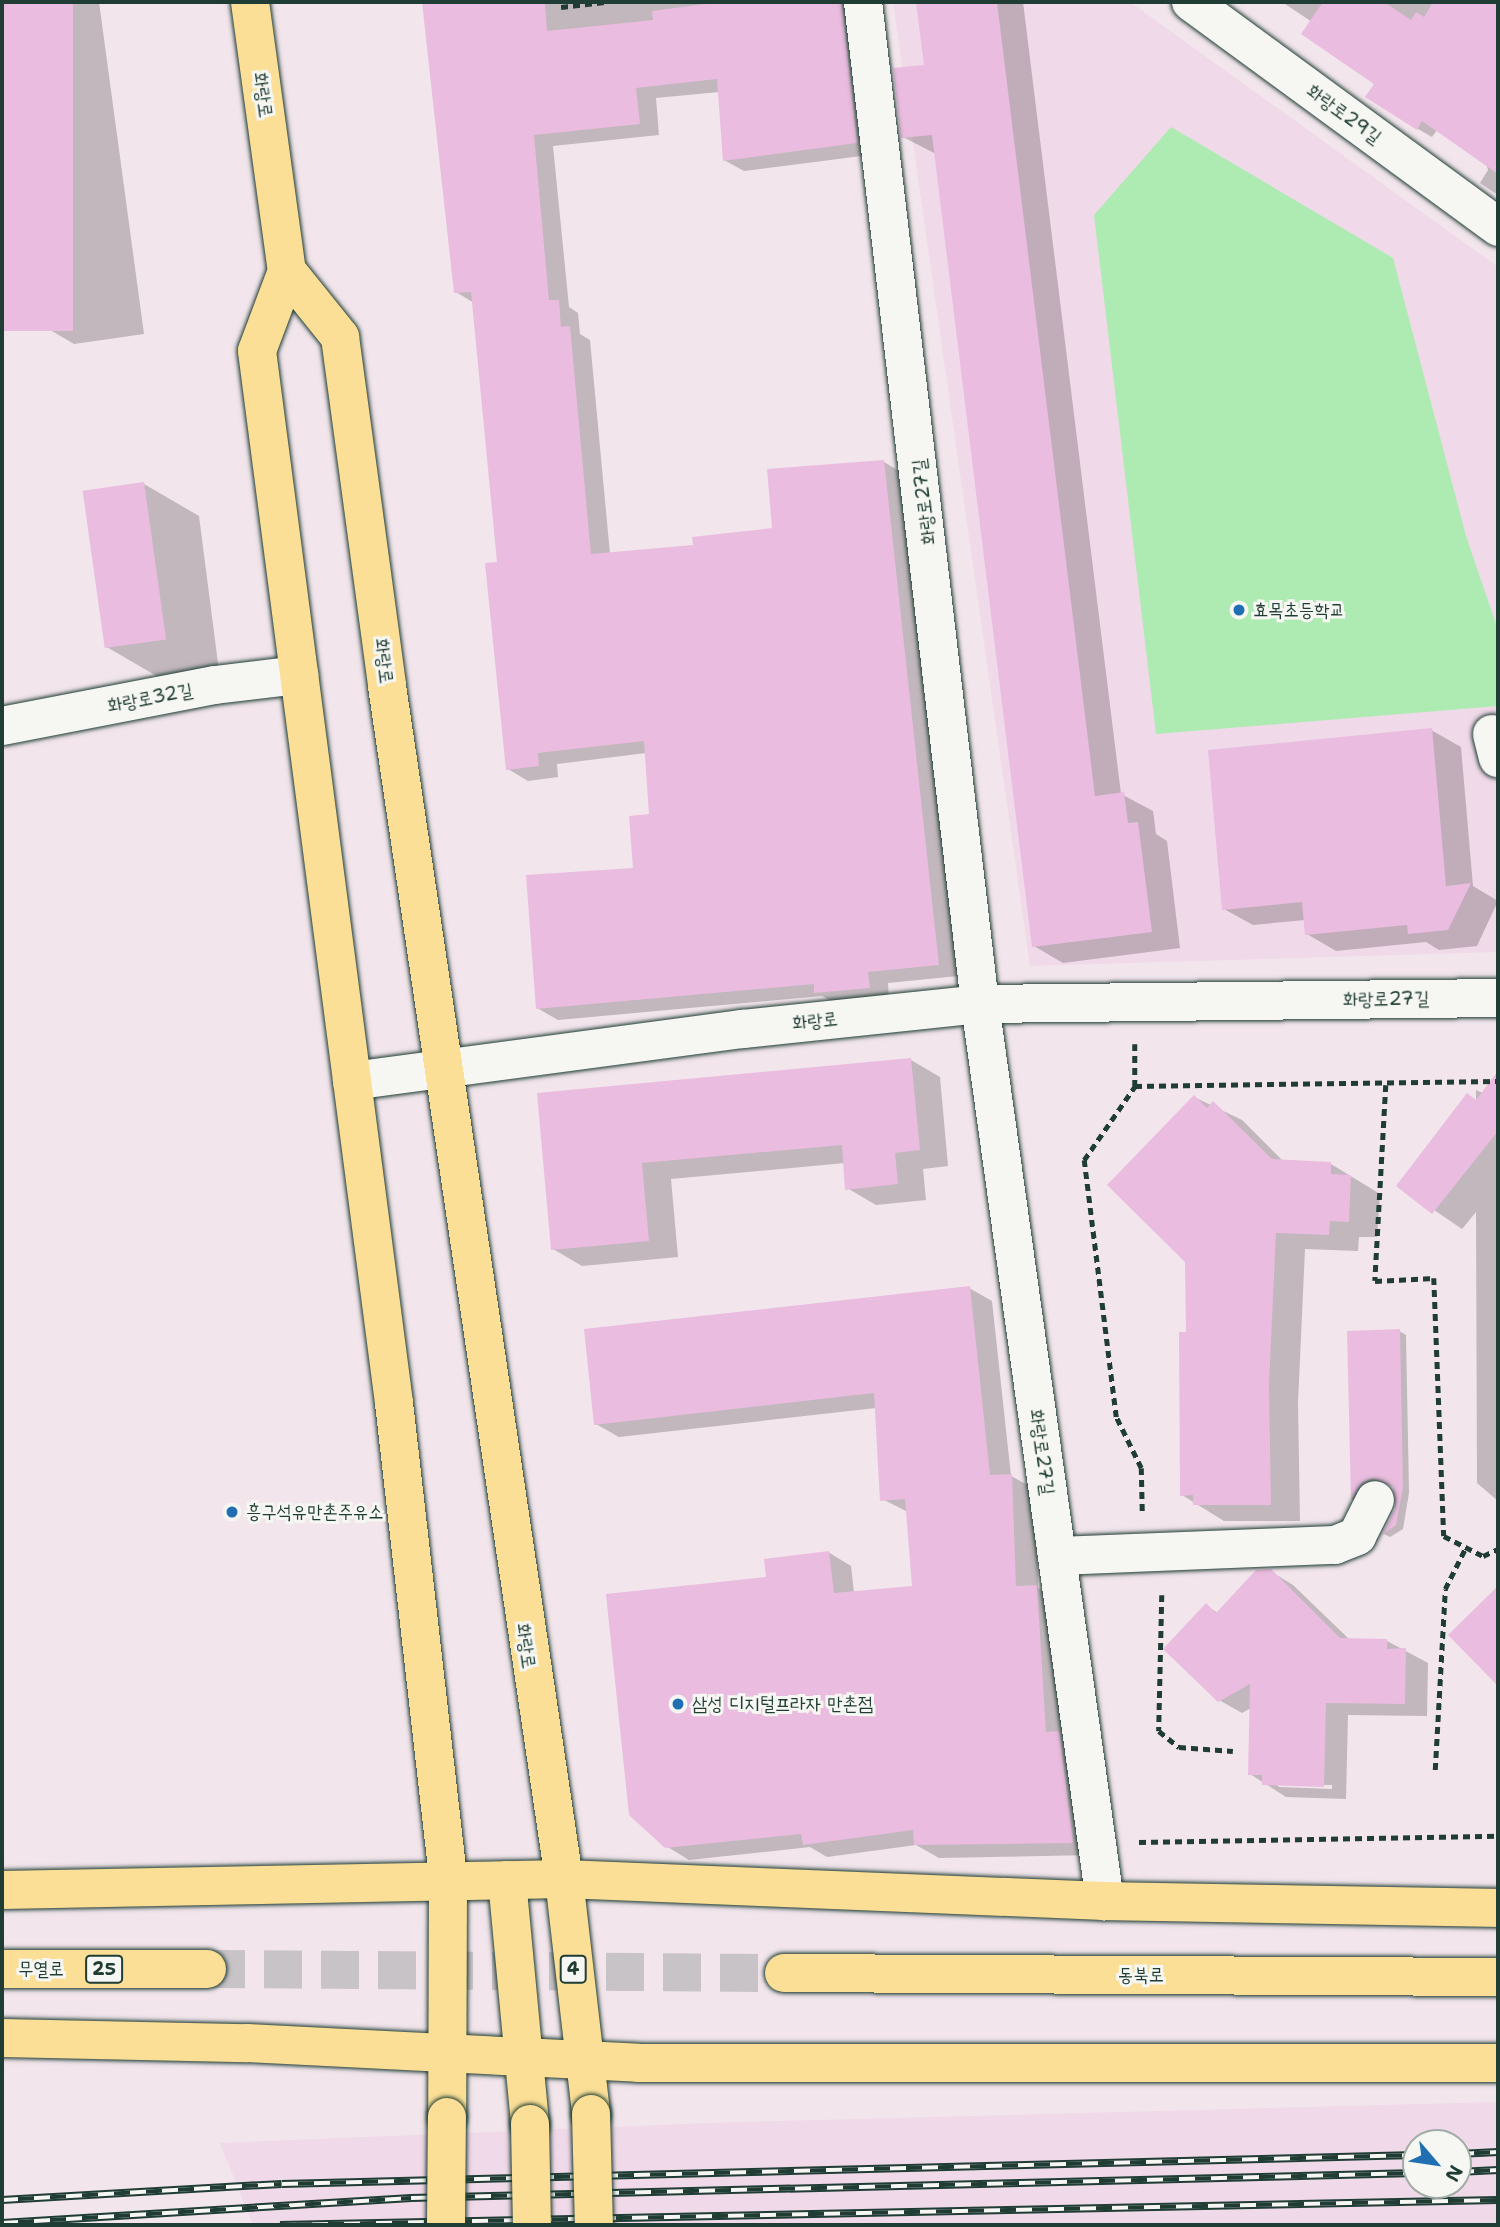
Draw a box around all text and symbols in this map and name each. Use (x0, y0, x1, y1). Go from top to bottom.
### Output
street label: 화랑로 (249, 71, 277, 119)
street label: 화랑로29길 (1302, 79, 1386, 149)
street label: 화랑로27길 (907, 458, 941, 546)
place label: 효목초등학교 (1253, 599, 1345, 621)
marker: 효목초등학교 (1231, 602, 1247, 618)
street label: 화랑로 (370, 637, 398, 685)
street label: 화랑로32길 (105, 679, 195, 717)
street label: 화랑로27길 (1343, 987, 1429, 1011)
street label: 화랑로 (791, 1007, 839, 1035)
street label: 화랑로27길 (1025, 1408, 1059, 1496)
place label: 흥구석유만촌주유소 (246, 1501, 384, 1523)
marker: 흥구석유만촌주유소 (224, 1504, 240, 1520)
street label: 화랑로 (512, 1622, 540, 1670)
place label: 삼성 디지털프라자 만촌점 (692, 1693, 873, 1715)
marker: 삼성 디지털프라자 만촌점 (670, 1696, 686, 1712)
road number: 25 (85, 1954, 123, 1983)
road number: 4 (559, 1954, 587, 1983)
street label: 무열로 (18, 1958, 64, 1980)
street label: 동북로 (1118, 1964, 1164, 1986)
north arrow (1402, 2129, 1472, 2199)
text: N (1439, 2161, 1469, 2186)

